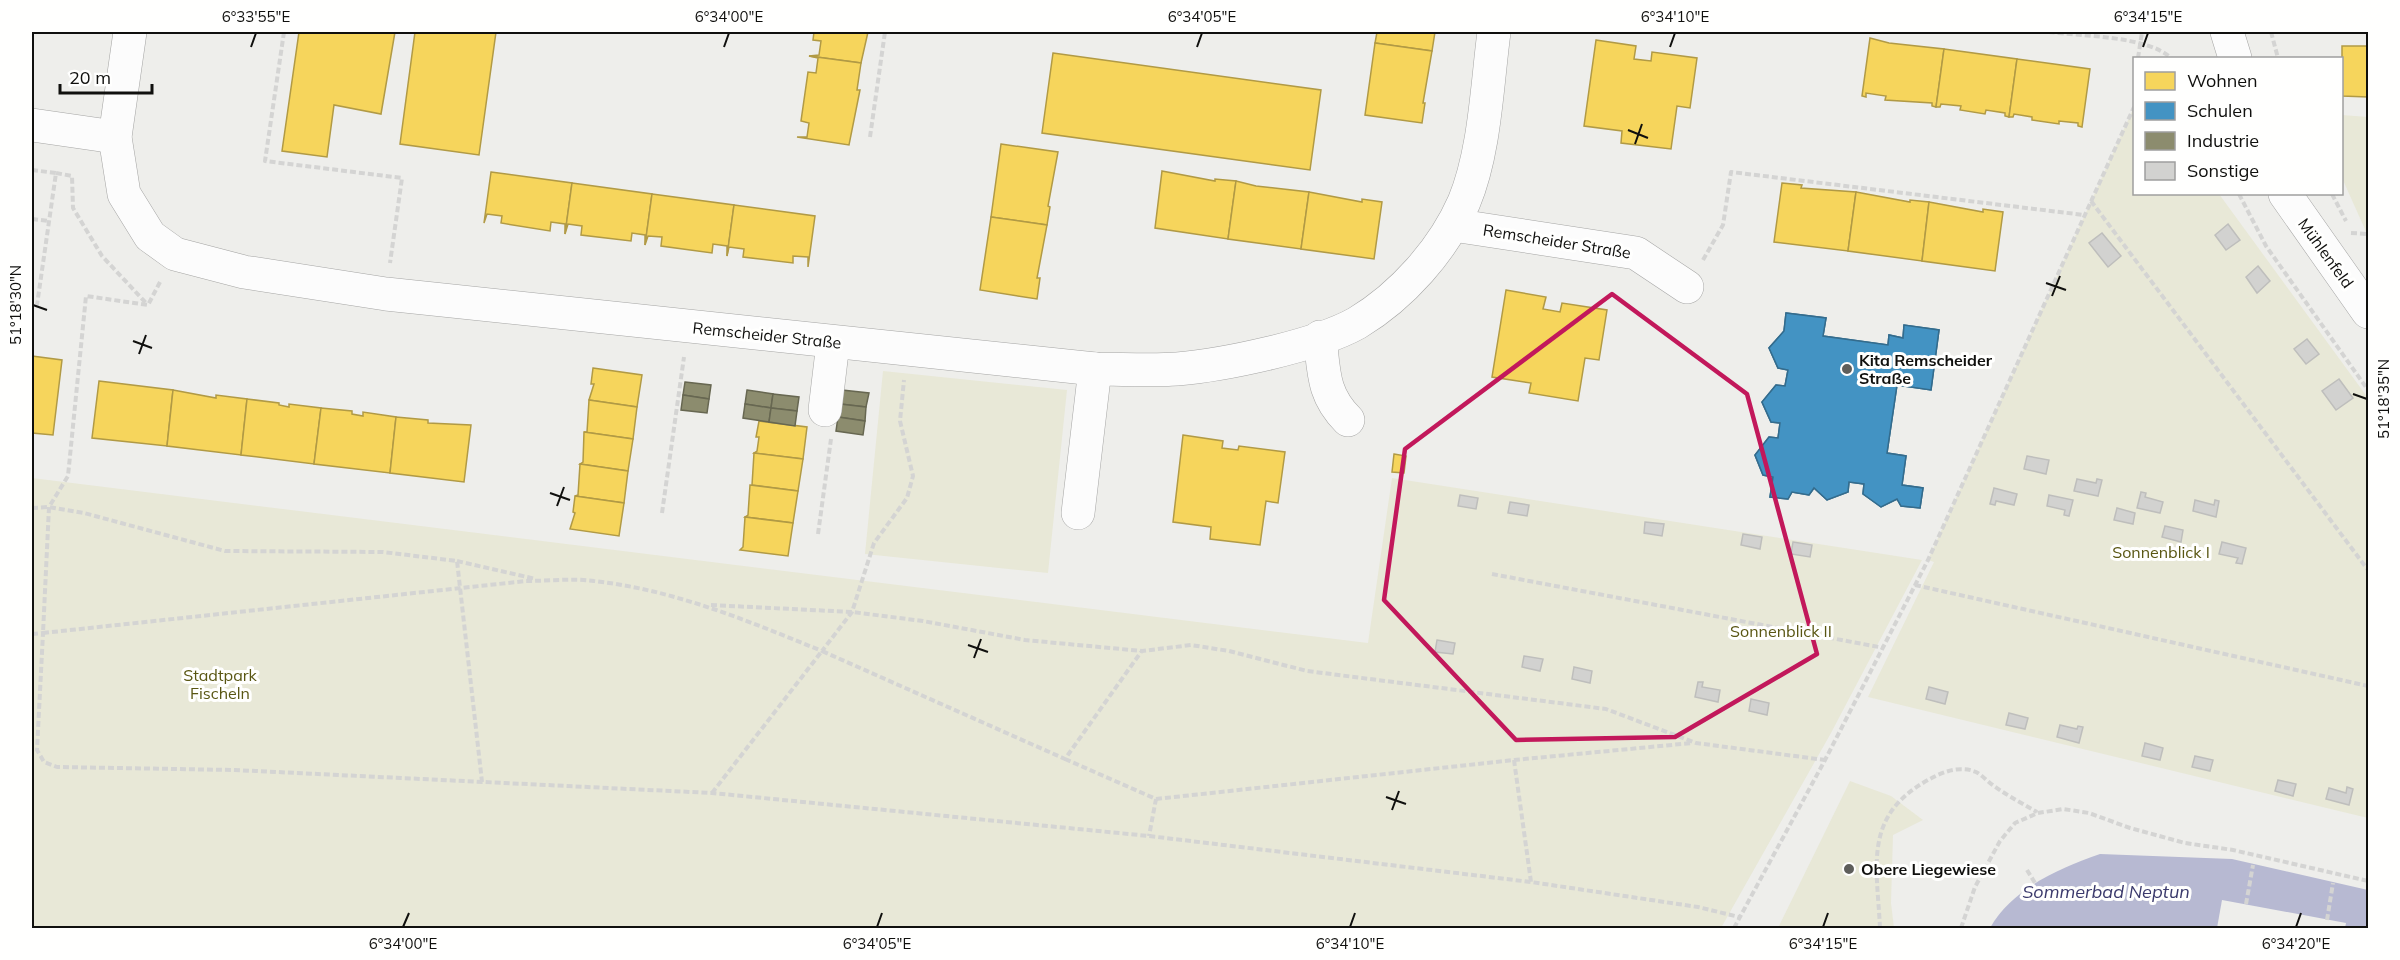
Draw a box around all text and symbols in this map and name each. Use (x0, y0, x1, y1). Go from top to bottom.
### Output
text: 6°33'55"E (222, 7, 290, 26)
text: 6°34'00"E (695, 7, 763, 26)
text: 6°34'05"E (1168, 7, 1236, 26)
text: 6°34'10"E (1641, 7, 1709, 26)
text: 6°34'15"E (2114, 7, 2182, 26)
scale bar (60, 57, 152, 95)
legend (2133, 57, 2343, 195)
text: 20 m (69, 66, 111, 89)
text: Wohnen (2187, 69, 2258, 92)
text: Schulen (2187, 99, 2253, 122)
text: Industrie (2187, 129, 2259, 152)
text: Sonstige (2187, 159, 2259, 182)
street label: Mühlenfeld (2294, 214, 2358, 292)
street label: Remscheider Straße (1482, 219, 1632, 263)
text: 51°18'30"N (6, 265, 25, 345)
street label: Remscheider Straße (692, 317, 842, 353)
place label: Kita Remscheider Straße (1859, 350, 1993, 388)
text: 51°18'35"N (2374, 359, 2393, 439)
marker: Kita Remscheider Straße (1840, 362, 1854, 376)
park label: Sonnenblick I (2112, 542, 2210, 562)
park label: Sonnenblick II (1730, 621, 1832, 641)
park label: Stadtpark Fischeln (183, 665, 258, 703)
place label: Obere Liegewiese (1861, 859, 1996, 879)
marker: Obere Liegewiese (1842, 862, 1856, 876)
water label: Sommerbad Neptun (2022, 880, 2190, 903)
text: 6°34'00"E (369, 934, 437, 953)
text: 6°34'05"E (843, 934, 911, 953)
text: 6°34'10"E (1316, 934, 1384, 953)
text: 6°34'15"E (1789, 934, 1857, 953)
text: 6°34'20"E (2262, 934, 2330, 953)

